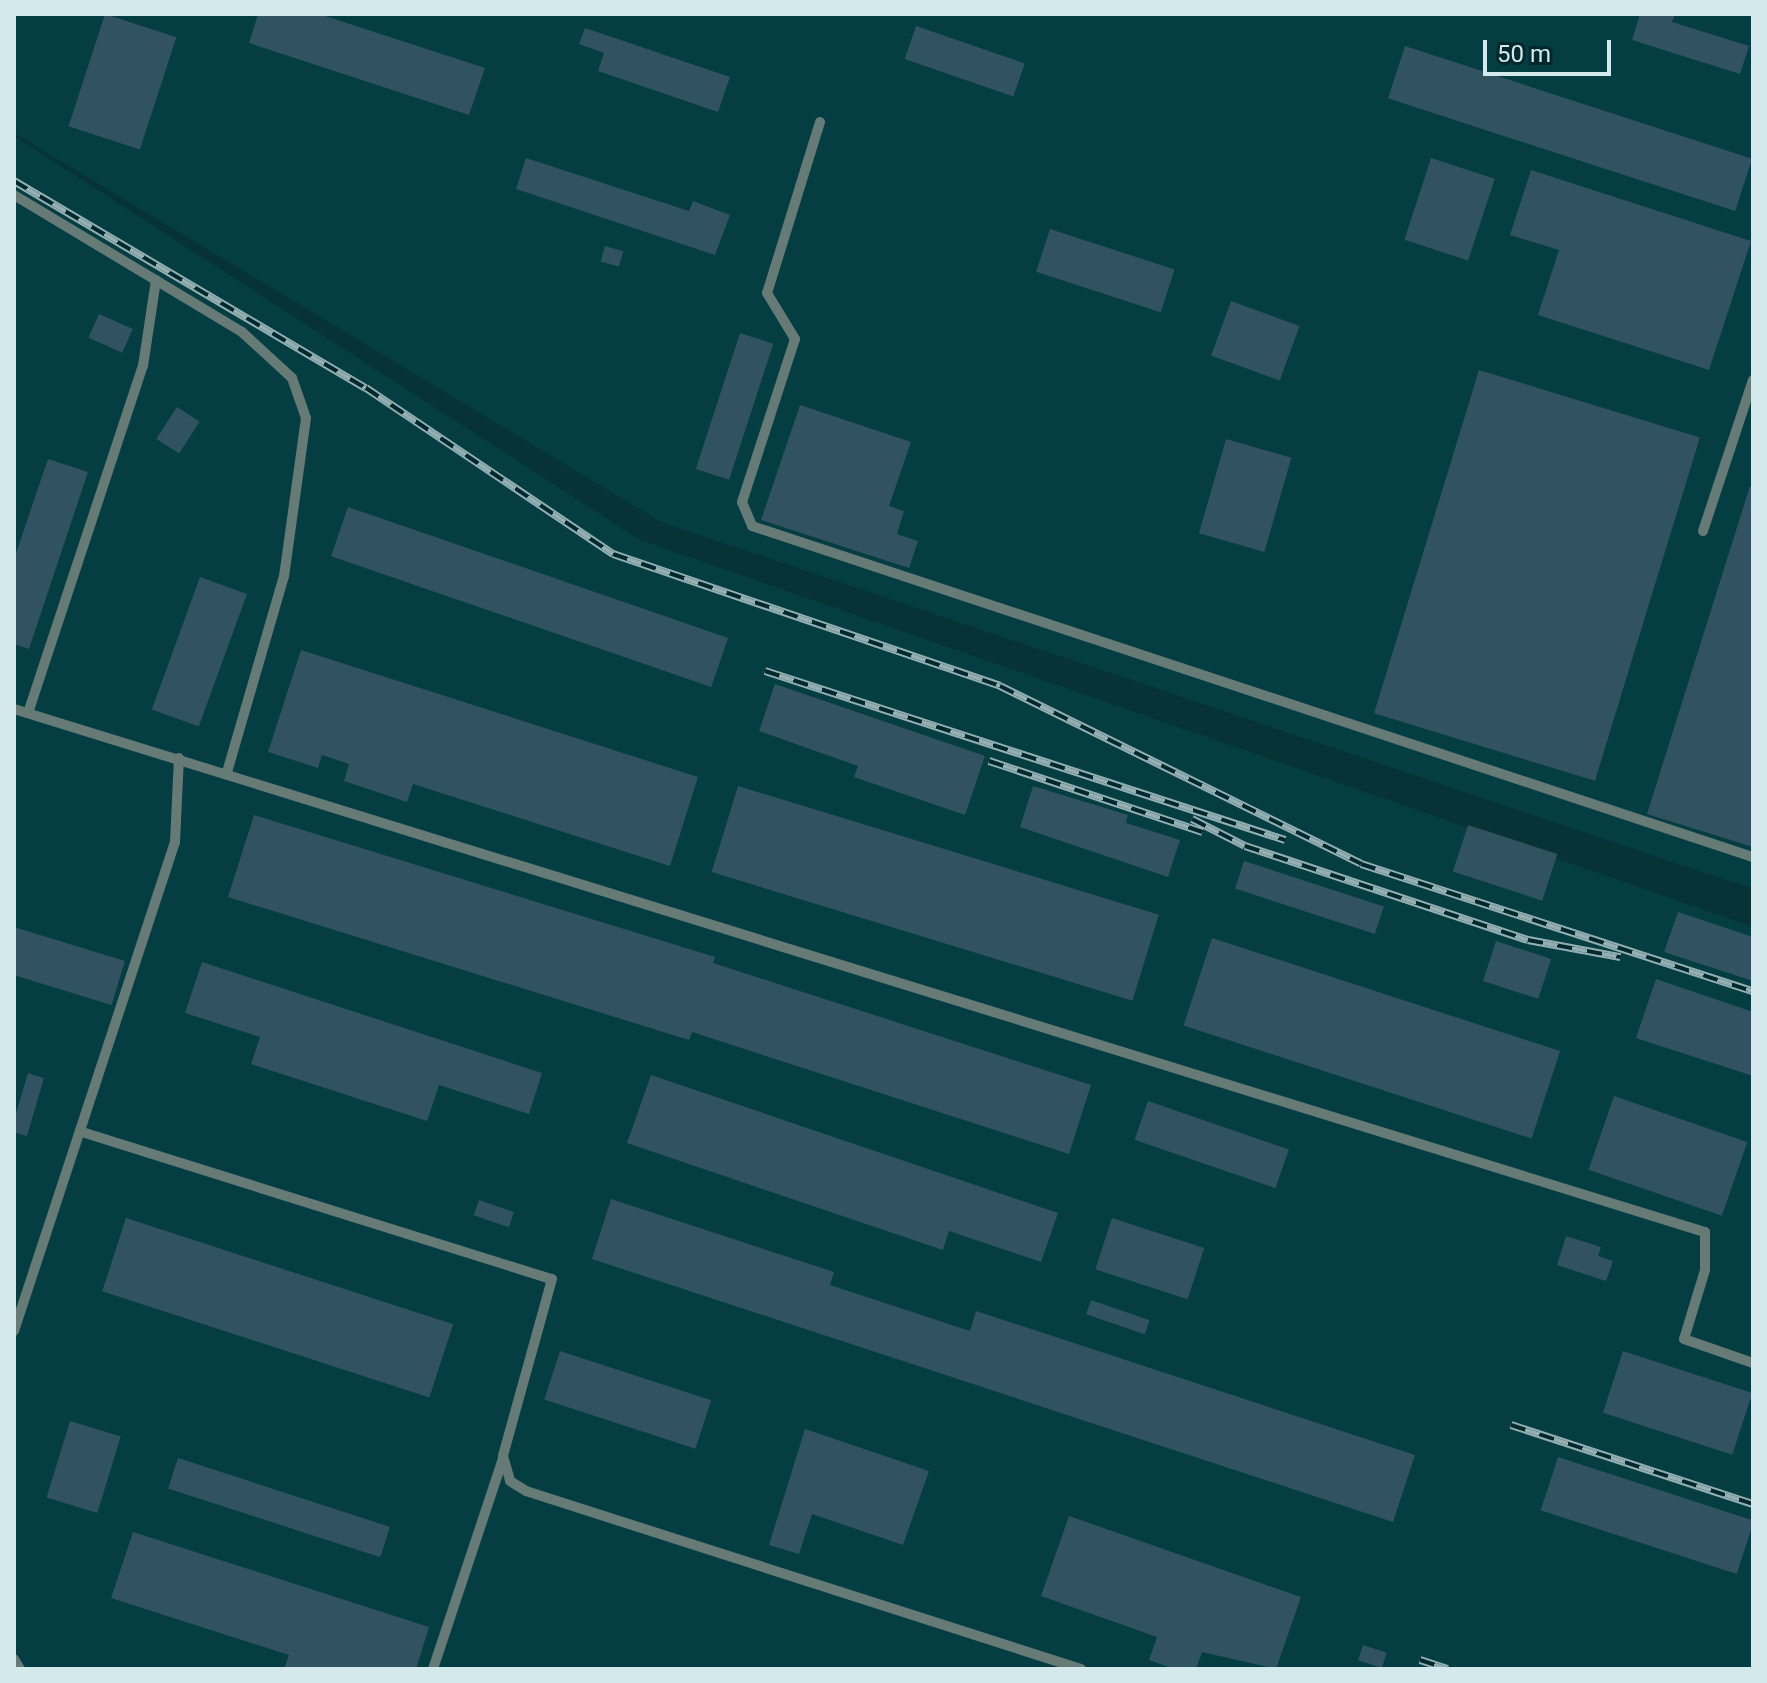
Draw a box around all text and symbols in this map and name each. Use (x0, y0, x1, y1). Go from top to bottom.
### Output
scale bar (1487, 24, 1615, 74)
text: 50 m (1497, 40, 1551, 68)

